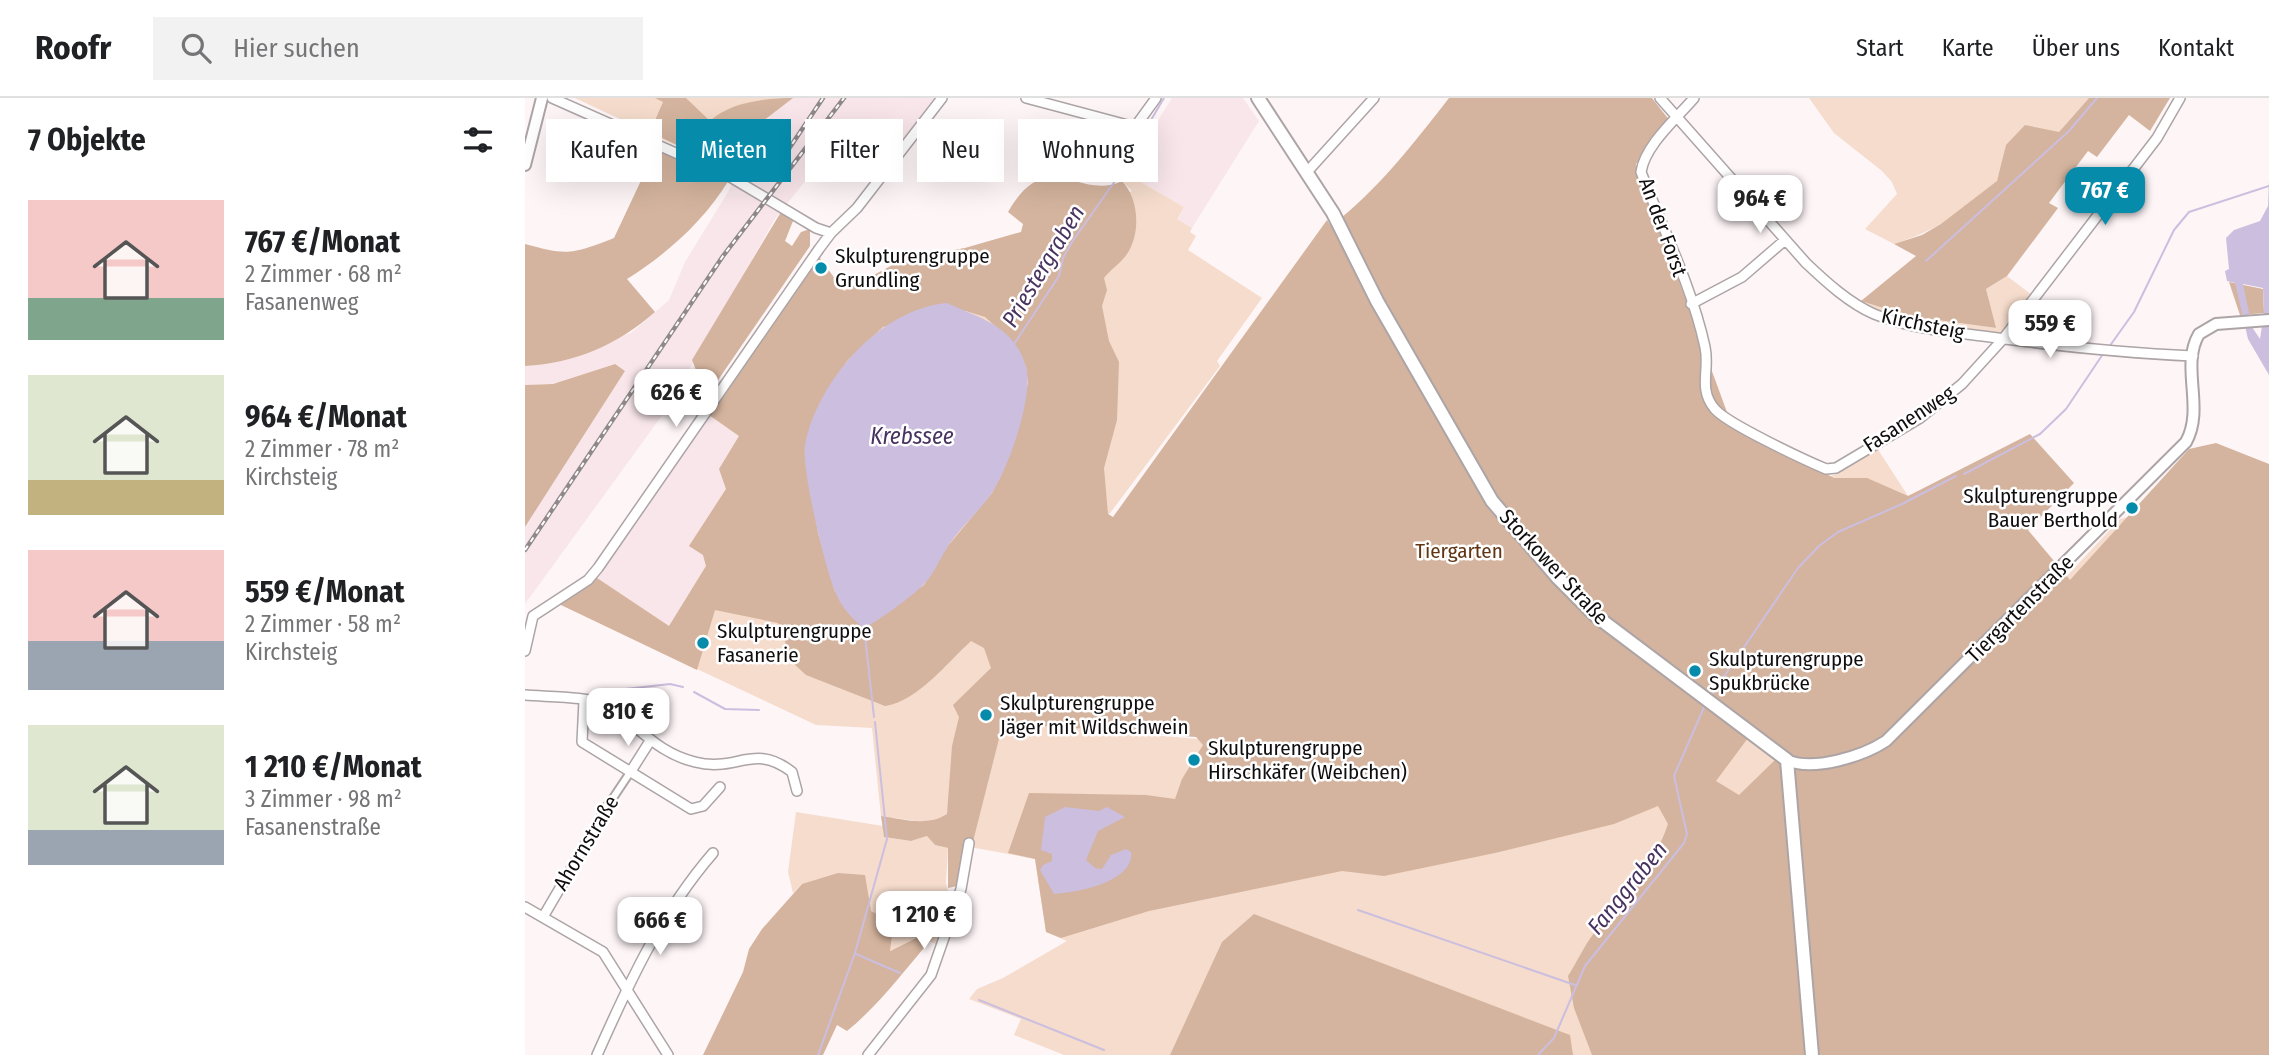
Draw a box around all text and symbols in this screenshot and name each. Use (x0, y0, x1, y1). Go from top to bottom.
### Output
search box (153, 17, 643, 80)
text: Roofr (35, 28, 111, 68)
icon: search (177, 29, 215, 67)
text: Hier suchen (233, 33, 360, 64)
text: Start (1856, 34, 1904, 62)
text: Karte (1942, 34, 1994, 62)
text: Über uns (2032, 34, 2120, 62)
text: Kontakt (2158, 34, 2234, 62)
chip: Kaufen (546, 119, 662, 182)
chip: Mieten (676, 119, 791, 182)
chip: Filter (805, 119, 903, 182)
chip: Neu (917, 119, 1004, 182)
chip: Wohnung (1018, 119, 1158, 182)
icon: filters (459, 121, 497, 159)
text: 7 Objekte (28, 122, 146, 158)
pin: 767 € (2056, 167, 2154, 227)
street label: An der Forst (1633, 174, 1693, 280)
pin: 964 € (1711, 176, 1809, 235)
text: 767 € (2081, 176, 2129, 204)
text: 964 € (1734, 184, 1786, 212)
water label: Priestergraben (996, 200, 1090, 332)
text: 767 €/Monat (245, 224, 400, 260)
icon: home (84, 228, 168, 312)
place label: Skulpturengruppe Grundling (835, 243, 990, 293)
text: 2 Zimmer · 68 m² (245, 260, 402, 288)
marker: Skulpturengruppe Grundling (813, 260, 829, 276)
text: Fasanenweg (245, 288, 359, 316)
pin: 559 € (2001, 300, 2099, 360)
street label: Kirchsteig (1879, 303, 1967, 345)
text: 559 € (2024, 309, 2076, 337)
pin: 626 € (627, 370, 725, 429)
text: 626 € (650, 378, 702, 406)
street label: Fasanenweg (1858, 380, 1960, 458)
text: 964 €/Monat (245, 399, 407, 435)
icon: home (84, 403, 168, 487)
water label: Krebssee (870, 422, 954, 450)
text: 2 Zimmer · 78 m² (245, 435, 399, 463)
text: Kirchsteig (245, 463, 337, 491)
place label: Skulpturengruppe Bauer Berthold (1963, 483, 2118, 533)
marker: Skulpturengruppe Bauer Berthold (2124, 500, 2140, 516)
street label: Storkower Straße (1494, 504, 1614, 630)
park label: Tiergarten (1415, 538, 1503, 564)
street label: Tiergartenstraße (1961, 550, 2079, 668)
text: 559 €/Monat (245, 574, 405, 610)
icon: home (84, 578, 168, 662)
text: 2 Zimmer · 58 m² (245, 610, 401, 638)
place label: Skulpturengruppe Fasanerie (717, 618, 872, 668)
marker: Skulpturengruppe Fasanerie (695, 635, 711, 651)
text: Kirchsteig (245, 638, 337, 666)
place label: Skulpturengruppe Spukbrücke (1709, 646, 1864, 696)
marker: Skulpturengruppe Spukbrücke (1687, 663, 1703, 679)
pin: 810 € (579, 688, 677, 748)
place label: Skulpturengruppe Jäger mit Wildschwein (1000, 690, 1188, 740)
text: 810 € (602, 697, 654, 725)
marker: Skulpturengruppe Jäger mit Wildschwein (978, 707, 994, 723)
place label: Skulpturengruppe Hirschkäfer (Weibchen) (1208, 735, 1407, 785)
text: 1 210 €/Monat (245, 749, 422, 785)
marker: Skulpturengruppe Hirschkäfer (Weibchen) (1186, 752, 1202, 768)
icon: home (84, 753, 168, 837)
text: 3 Zimmer · 98 m² (245, 785, 402, 813)
street label: Ahornstraße (548, 791, 624, 895)
text: Fasanenstraße (245, 813, 381, 841)
water label: Fanggraben (1581, 836, 1673, 940)
pin: 1 210 € (859, 892, 989, 951)
pin: 666 € (611, 898, 709, 957)
text: 1 210 € (892, 900, 956, 928)
text: 666 € (633, 906, 687, 934)

